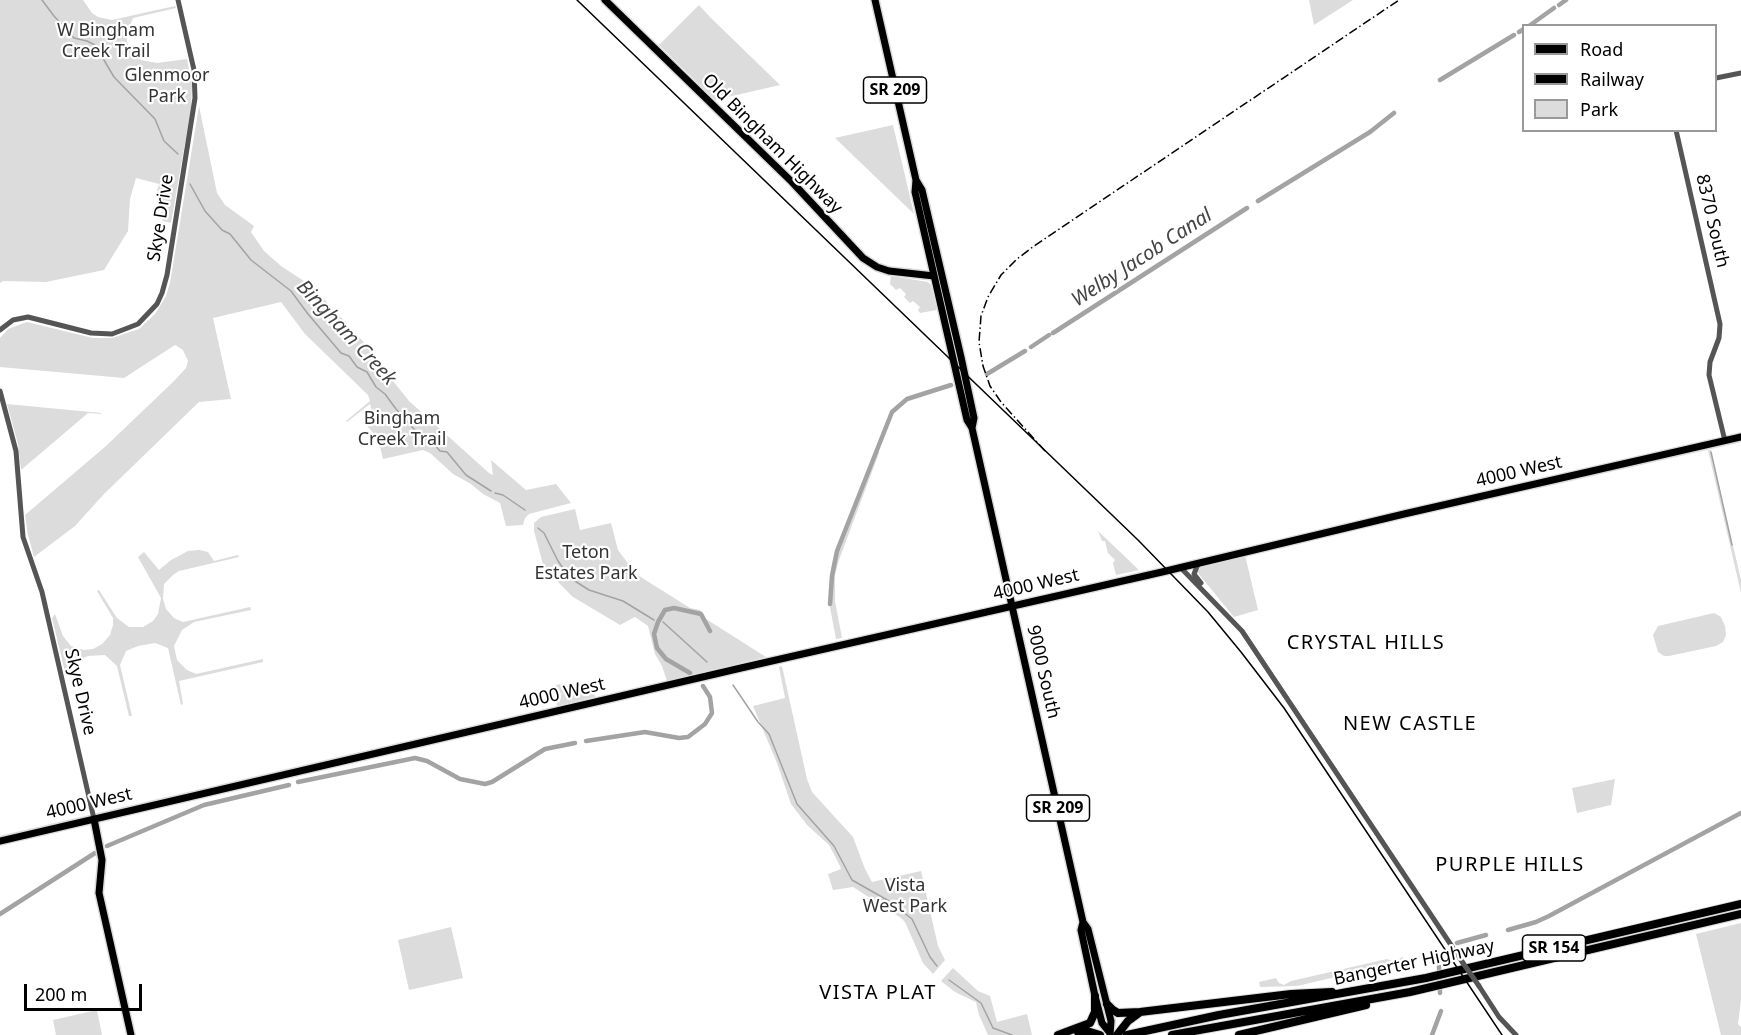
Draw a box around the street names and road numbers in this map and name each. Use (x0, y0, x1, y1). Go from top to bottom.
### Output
street label: Old Bingham Highway (697, 69, 847, 219)
road number: SR 209 (864, 77, 926, 103)
street label: 8370 South (1691, 172, 1733, 270)
street label: Skye Drive (143, 173, 179, 263)
street label: 4000 West (1474, 452, 1564, 492)
street label: 4000 West (991, 565, 1081, 605)
street label: 9000 South (1022, 623, 1064, 721)
street label: Skye Drive (60, 647, 100, 737)
street label: 4000 West (517, 674, 607, 714)
street label: 4000 West (44, 784, 134, 824)
road number: SR 209 (1026, 795, 1090, 821)
street label: Bangerter Highway (1332, 935, 1496, 991)
road number: SR 154 (1522, 935, 1586, 961)

